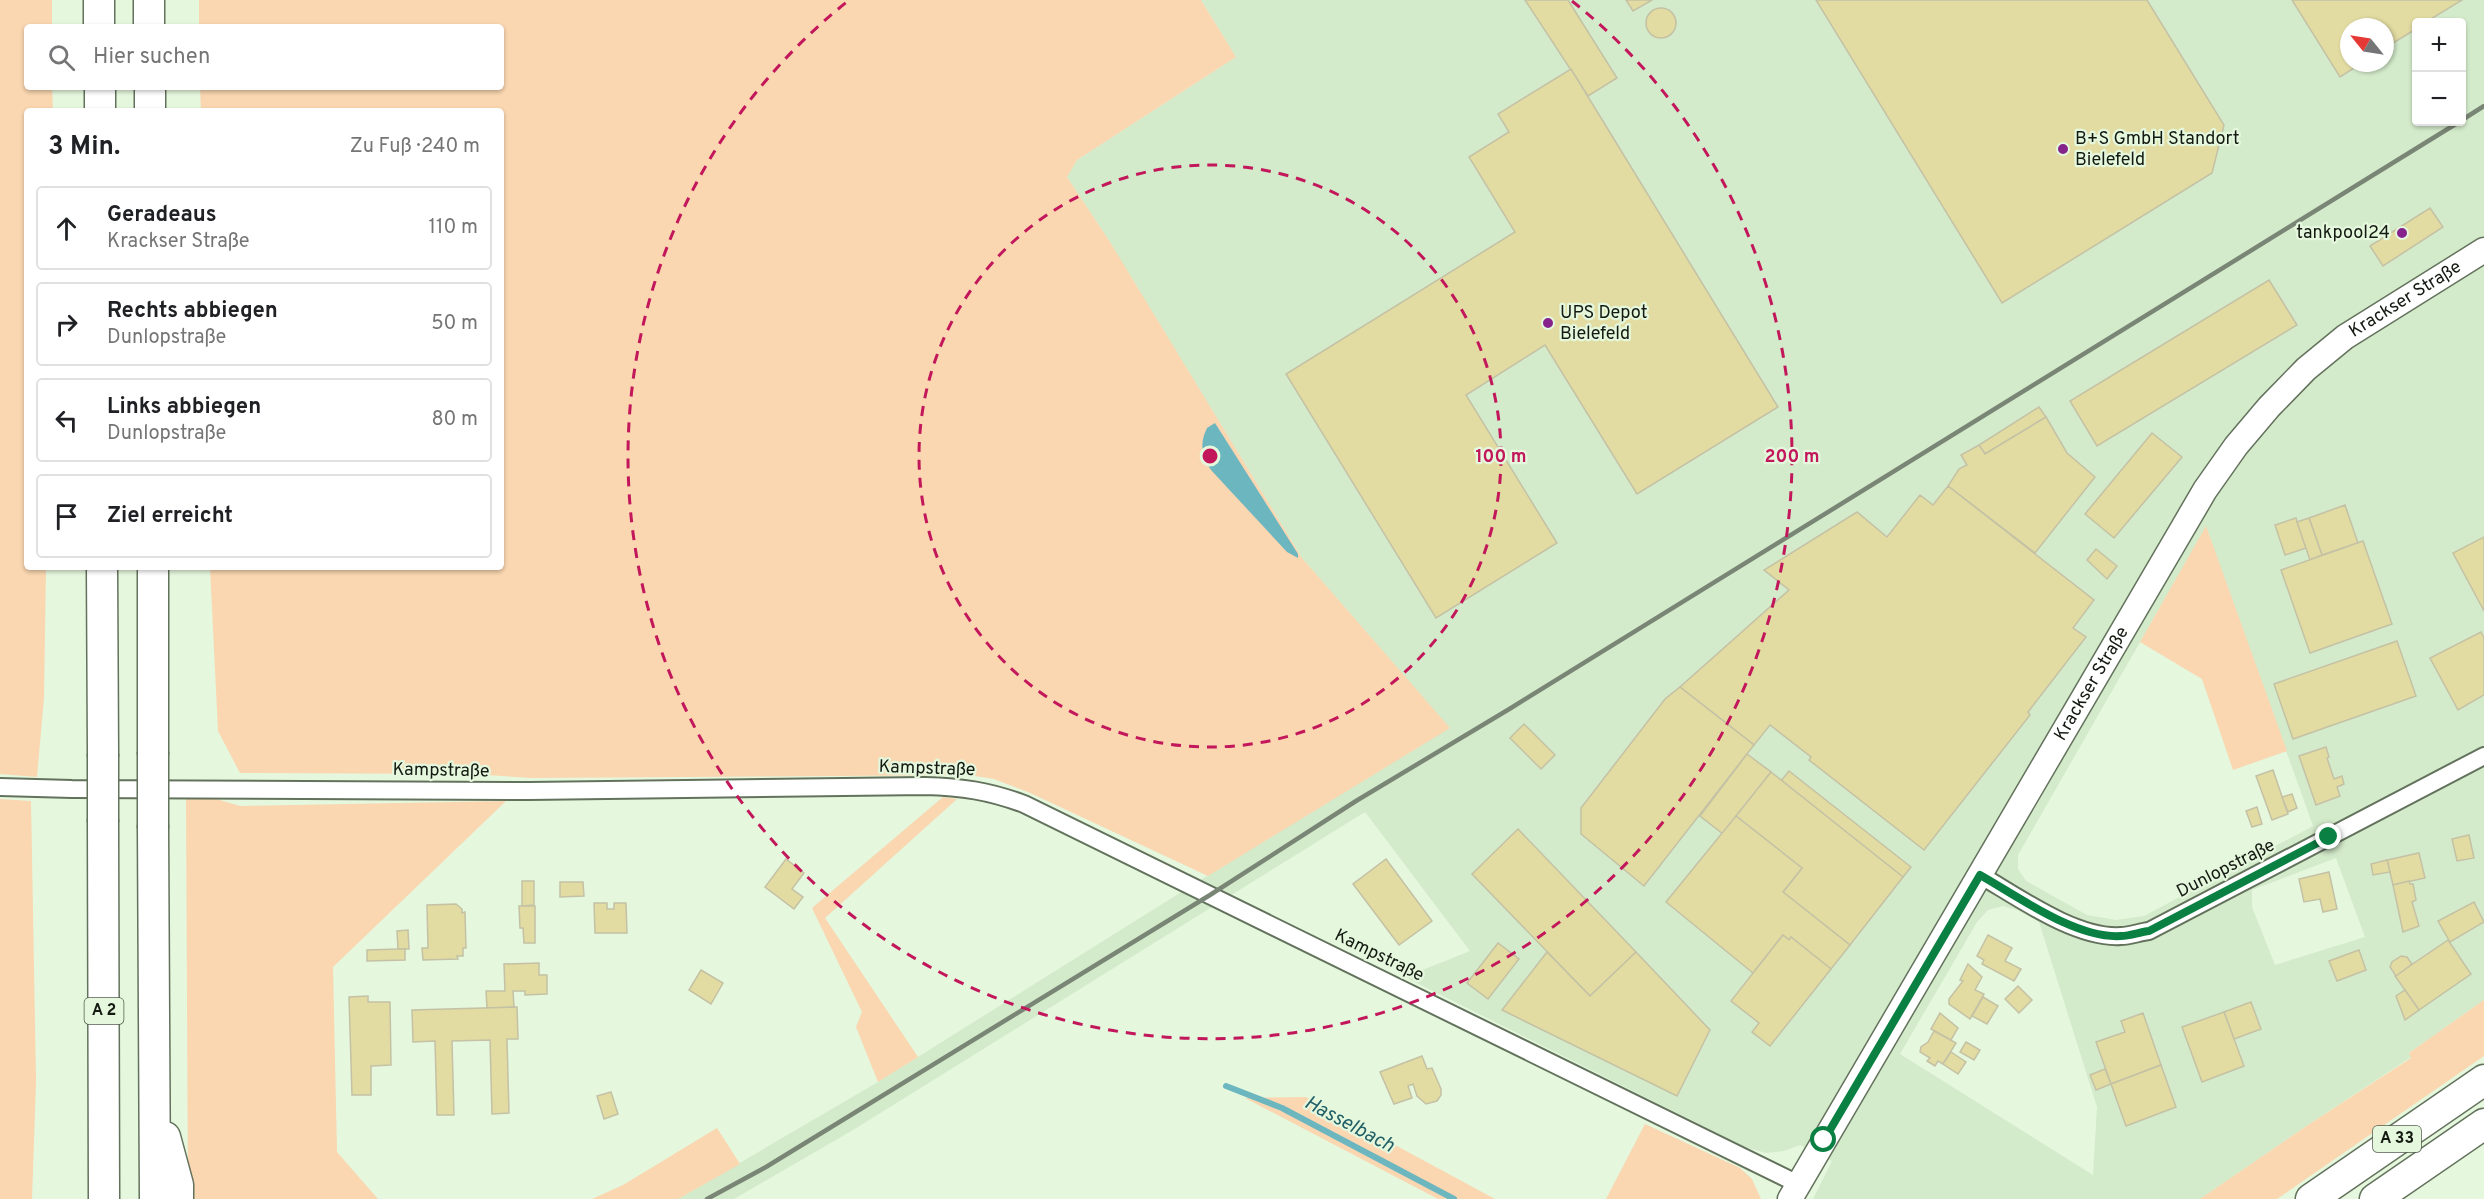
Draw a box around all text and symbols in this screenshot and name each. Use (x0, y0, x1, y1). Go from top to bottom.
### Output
north arrow (2340, 18, 2394, 72)
map controls (2412, 18, 2466, 126)
button: + (2412, 18, 2466, 72)
search box (24, 24, 504, 90)
icon: search (45, 41, 78, 74)
text: Hier suchen (93, 44, 210, 71)
button: − (2412, 72, 2466, 126)
place label: B+S GmbH Standort Bielefeld (2075, 128, 2240, 172)
text: 3 Min. (48, 131, 120, 164)
text: Zu Fuß · 240 m (350, 134, 480, 160)
marker: B+S GmbH Standort Bielefeld (2056, 142, 2070, 156)
text: Geradeaus (107, 202, 217, 229)
icon: ahead (50, 212, 83, 245)
text: 110 m (429, 215, 478, 241)
place label: tankpool24 (2296, 222, 2390, 245)
marker: tankpool24 (2395, 226, 2409, 240)
text: Krackser Straße (107, 229, 249, 255)
street label: Krackser Straße (2345, 255, 2466, 343)
text: Rechts abbiegen (107, 298, 278, 325)
place label: UPS Depot Bielefeld (1560, 302, 1647, 346)
icon: right (50, 308, 83, 341)
text: 50 m (431, 311, 478, 337)
marker: UPS Depot Bielefeld (1541, 316, 1555, 330)
text: Dunlopstraße (107, 325, 226, 351)
text: Links abbiegen (107, 394, 261, 421)
icon: left (50, 404, 83, 437)
text: 80 m (432, 407, 478, 433)
text: Dunlopstraße (107, 421, 226, 447)
centre of rings (1200, 446, 1220, 466)
text: 100 m (1475, 446, 1527, 469)
text: 200 m (1764, 446, 1820, 469)
icon: arrive (50, 500, 83, 533)
text: Ziel erreicht (107, 503, 233, 530)
street label: Krackser Straße (2049, 623, 2134, 745)
street label: Kampstraße (878, 756, 976, 782)
street label: Kampstraße (392, 759, 490, 783)
route end (2315, 823, 2341, 849)
street label: Dunlopstraße (2173, 834, 2279, 904)
street label: Kampstraße (1330, 924, 1428, 988)
road number: A 2 (84, 998, 124, 1024)
water label: Hasselbach (1300, 1090, 1399, 1160)
route start (1810, 1126, 1836, 1152)
road number: A 33 (2373, 1126, 2421, 1152)

